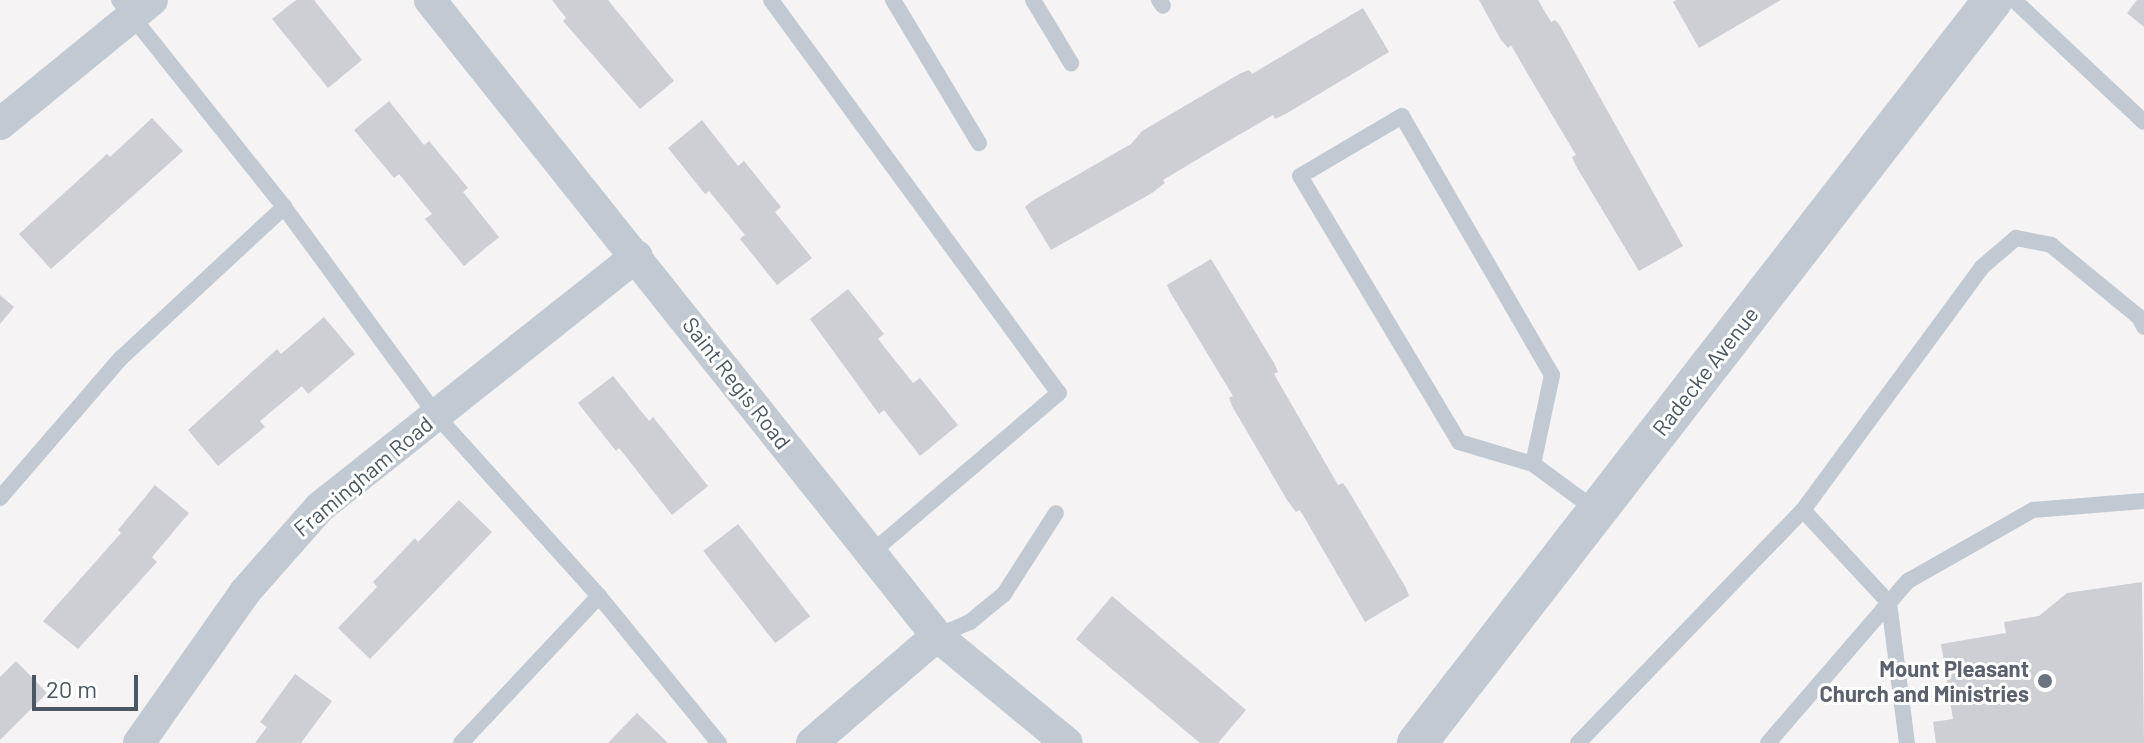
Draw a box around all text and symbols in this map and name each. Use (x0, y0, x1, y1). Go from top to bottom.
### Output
street label: Radecke Avenue (1646, 301, 1764, 441)
street label: Saint Regis Road (677, 312, 797, 454)
street label: Framingham Road (288, 410, 438, 542)
place label: Mount Pleasant Church and Ministries (1819, 655, 2029, 706)
scale bar (36, 659, 142, 709)
marker: Mount Pleasant Church and Ministries (2036, 672, 2054, 690)
text: 20 m (46, 674, 97, 703)

